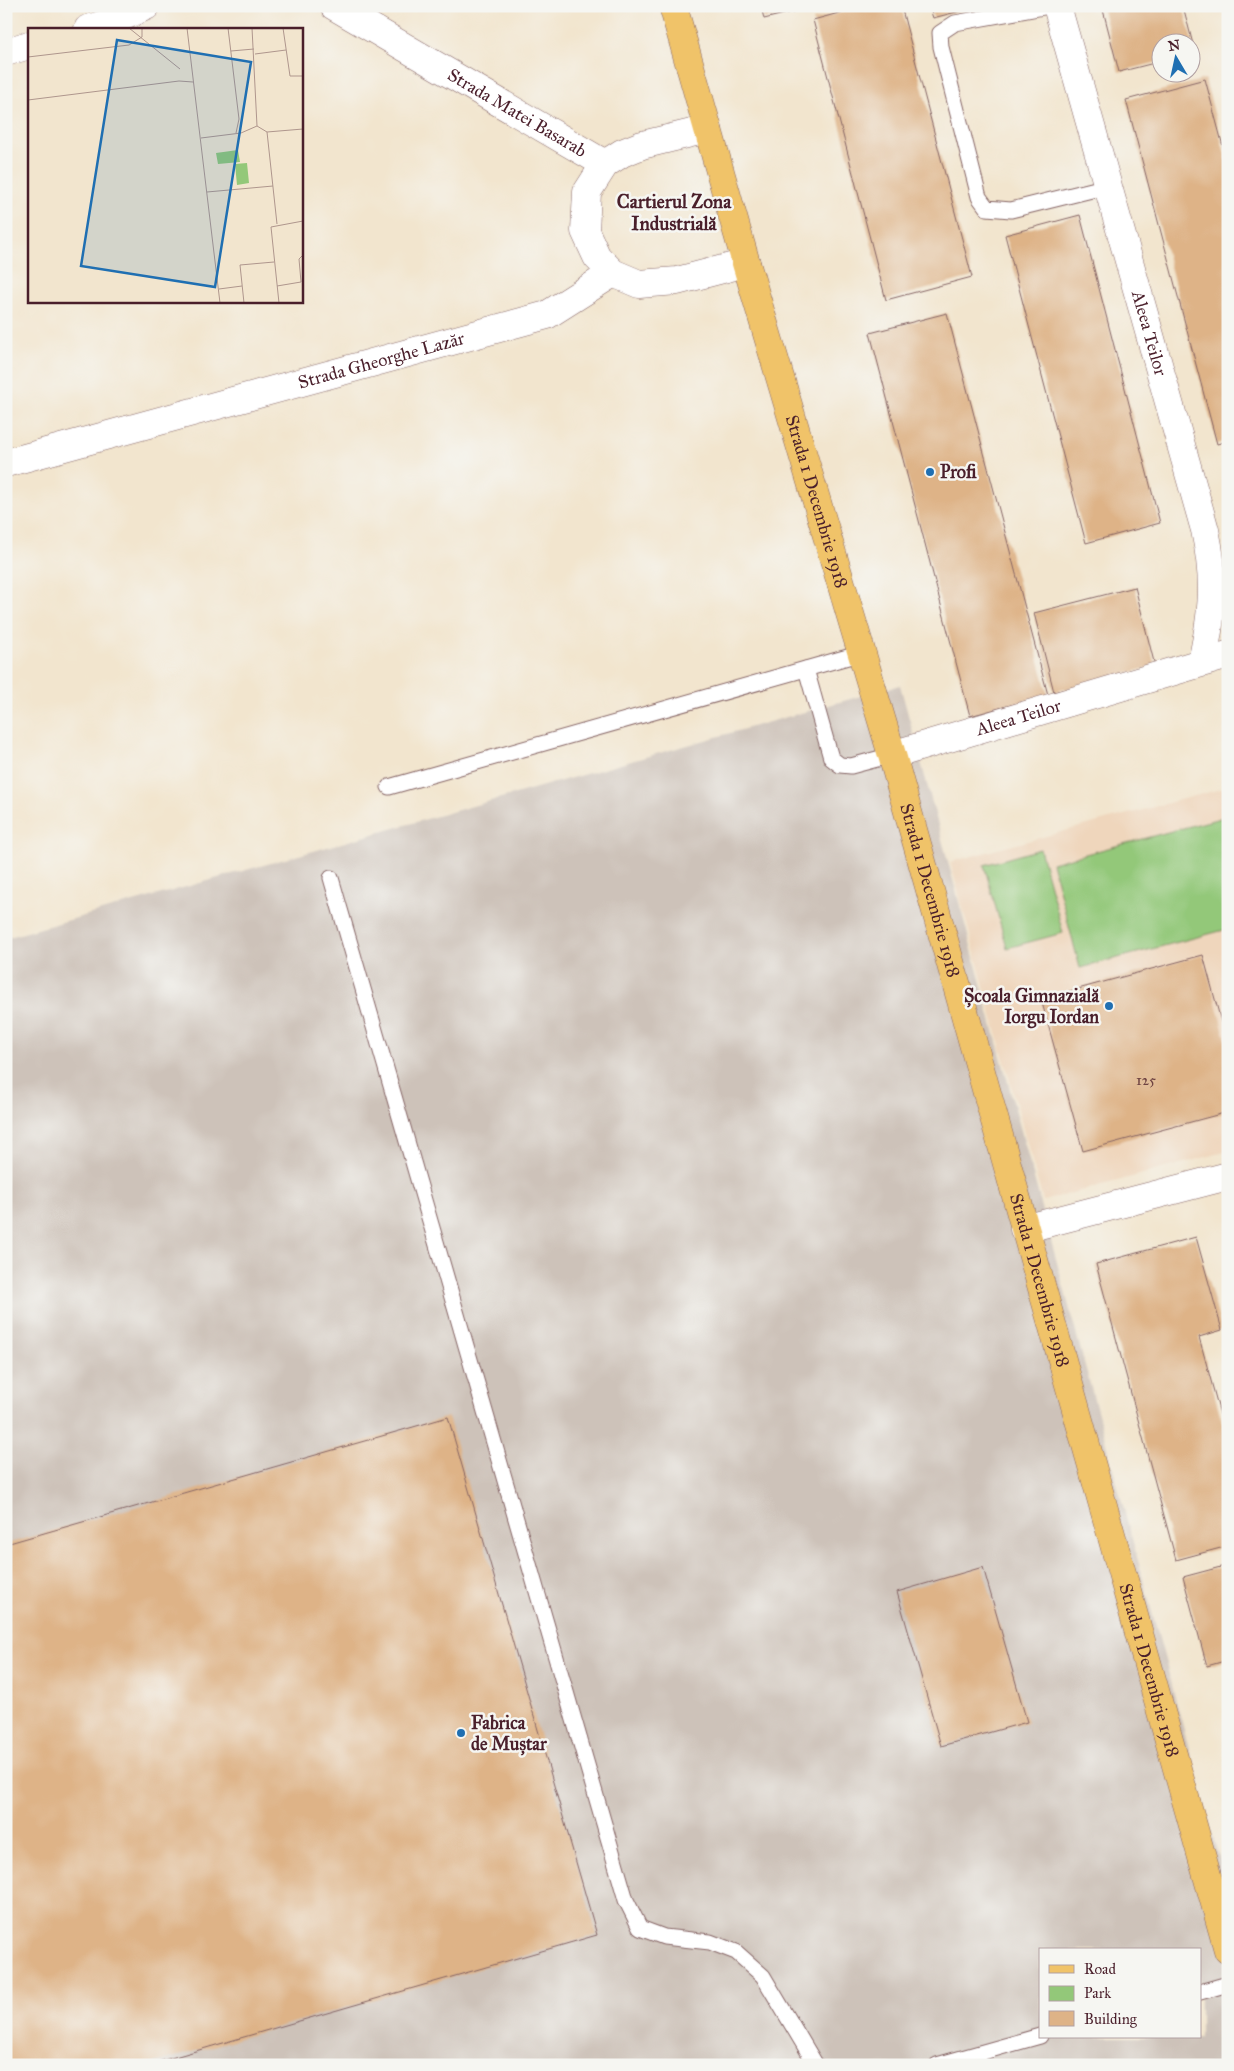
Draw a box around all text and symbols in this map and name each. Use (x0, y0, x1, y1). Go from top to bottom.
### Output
inset map (28, 28, 302, 302)
north arrow (1152, 32, 1202, 82)
text: N (1167, 36, 1181, 55)
street label: Strada Matei Basarab (444, 64, 591, 162)
district label: Cartierul Zona Industrială (617, 190, 732, 235)
street label: Aleea Teilor (1127, 287, 1172, 379)
street label: Strada Gheorghe Lazăr (296, 327, 467, 394)
street label: Strada 1 Decembrie 1918 (781, 412, 853, 591)
place label: Profi (940, 461, 977, 483)
marker: Profi (924, 466, 936, 478)
street label: Aleea Teilor (972, 694, 1064, 741)
street label: Strada 1 Decembrie 1918 (895, 801, 965, 980)
place label: Școala Gimnazială Iorgu Iordan (964, 985, 1099, 1029)
marker: Școala Gimnazială Iorgu Iordan (1103, 1000, 1115, 1012)
house number: 125 (1136, 1071, 1156, 1089)
street label: Strada 1 Decembrie 1918 (1005, 1191, 1075, 1370)
street label: Strada 1 Decembrie 1918 (1114, 1581, 1184, 1759)
place label: Fabrica de Muștar (471, 1712, 548, 1756)
marker: Fabrica de Muștar (455, 1727, 467, 1739)
legend (1039, 1948, 1202, 2038)
text: Road (1084, 1960, 1116, 1978)
text: Park (1084, 1984, 1111, 2002)
text: Building (1084, 2010, 1138, 2028)

